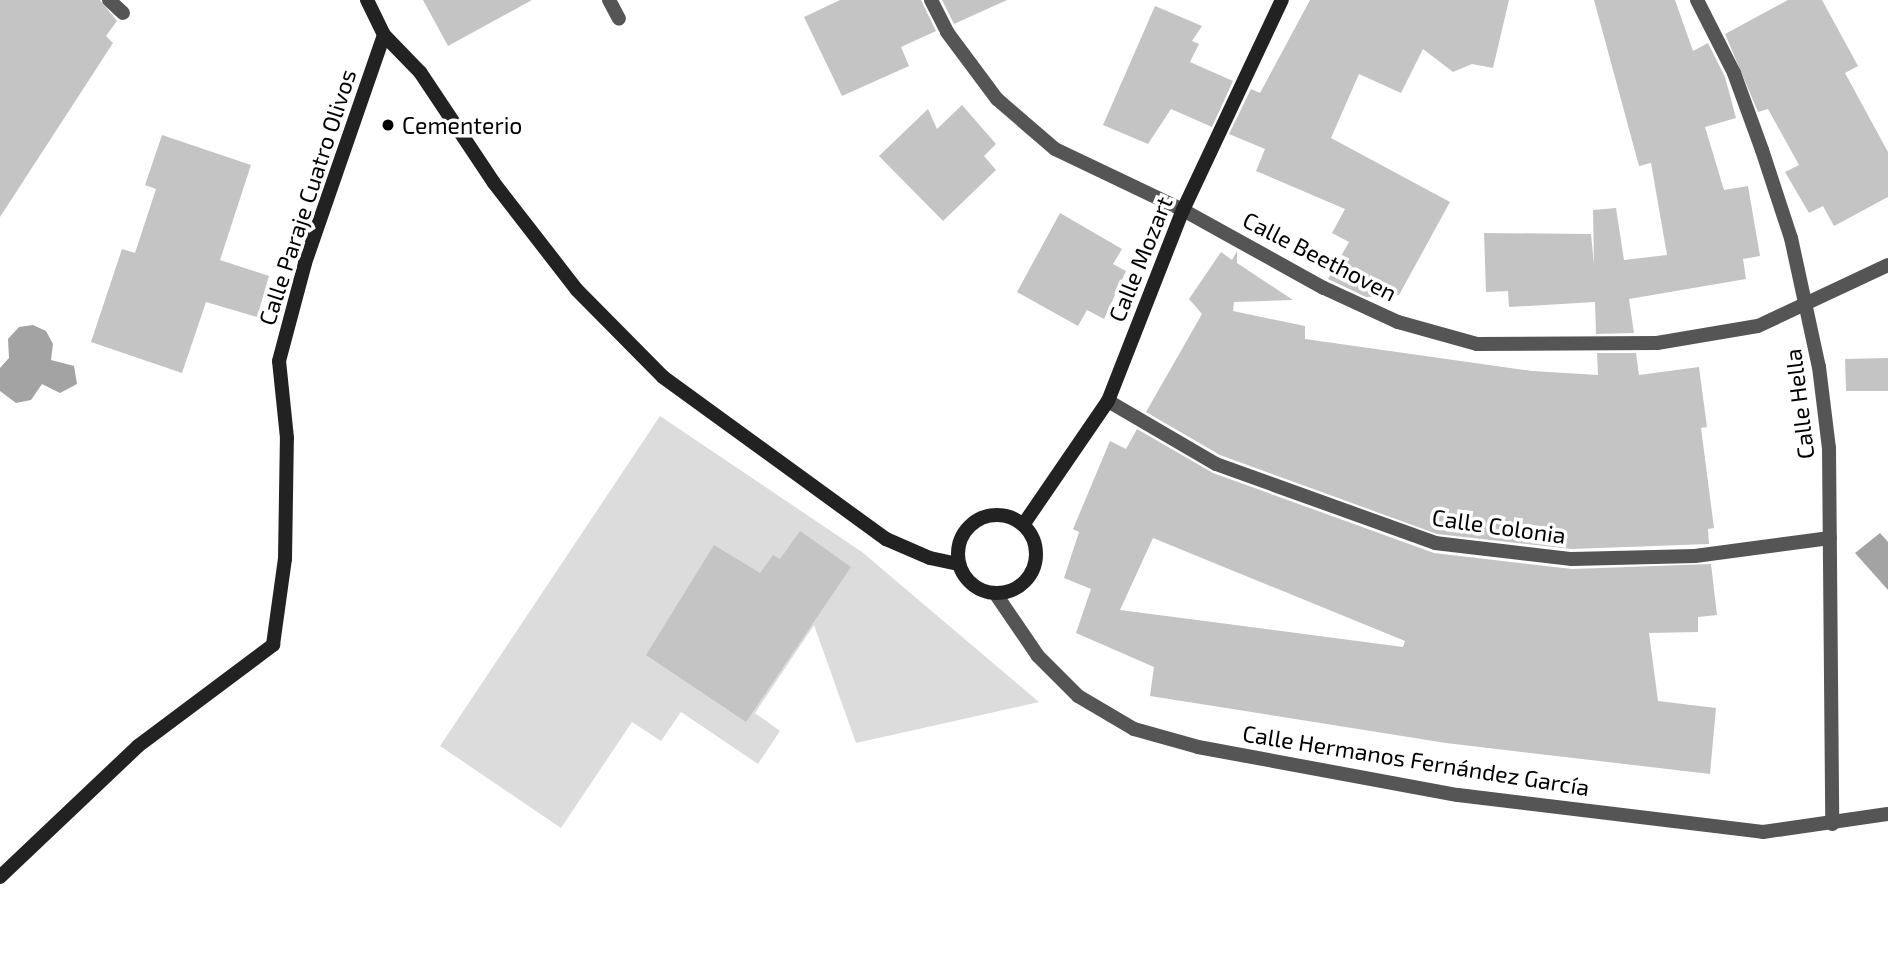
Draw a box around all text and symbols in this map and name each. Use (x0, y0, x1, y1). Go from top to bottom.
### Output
street label: Calle Paraje Cuatro Olivos (253, 66, 361, 328)
place label: Cementerio (402, 111, 522, 139)
marker: Cementerio (380, 117, 396, 133)
street label: Calle Mozart (1102, 192, 1178, 326)
street label: Calle Beethoven (1239, 205, 1401, 307)
street label: Calle Hella (1779, 347, 1819, 461)
street label: Calle Colonia (1430, 503, 1568, 549)
street label: Calle Hermanos Fernández García (1241, 719, 1591, 801)

